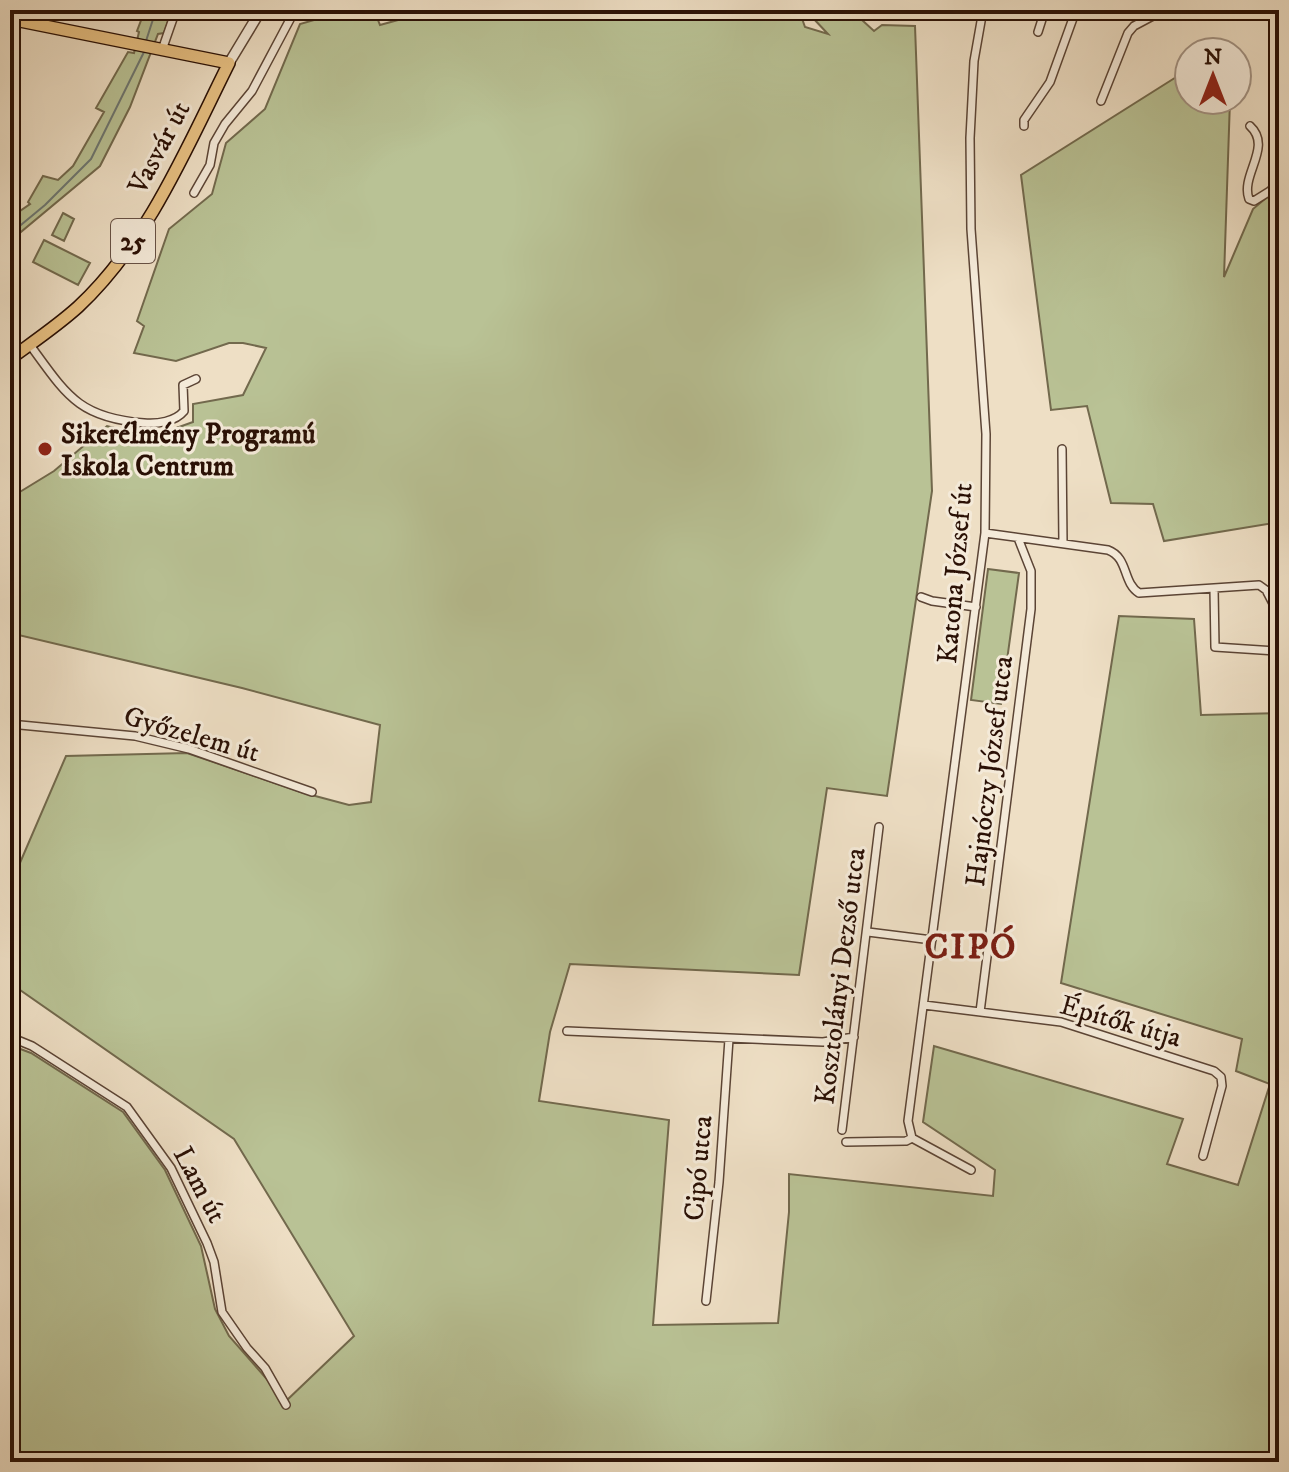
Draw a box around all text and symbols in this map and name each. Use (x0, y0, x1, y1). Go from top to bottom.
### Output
north arrow (1173, 36, 1253, 116)
text: N (1204, 44, 1222, 71)
street label: Vasvár út (120, 95, 198, 201)
road number: 25 (111, 219, 155, 263)
place label: Sikerélmény Programú Iskola Centrum (61, 417, 316, 484)
marker: Sikerélmény Programú Iskola Centrum (36, 440, 54, 458)
street label: Katona József út (930, 481, 981, 665)
street label: Hajnóczy József utca (958, 654, 1021, 889)
street label: Győzelem út (120, 698, 263, 771)
street label: Kosztolányi Dezső utca (807, 846, 874, 1106)
district label: CIPÓ (924, 924, 1018, 970)
street label: Építők útja (1056, 987, 1185, 1055)
street label: Cipó utca (676, 1114, 721, 1222)
street label: Lam út (165, 1140, 234, 1229)

